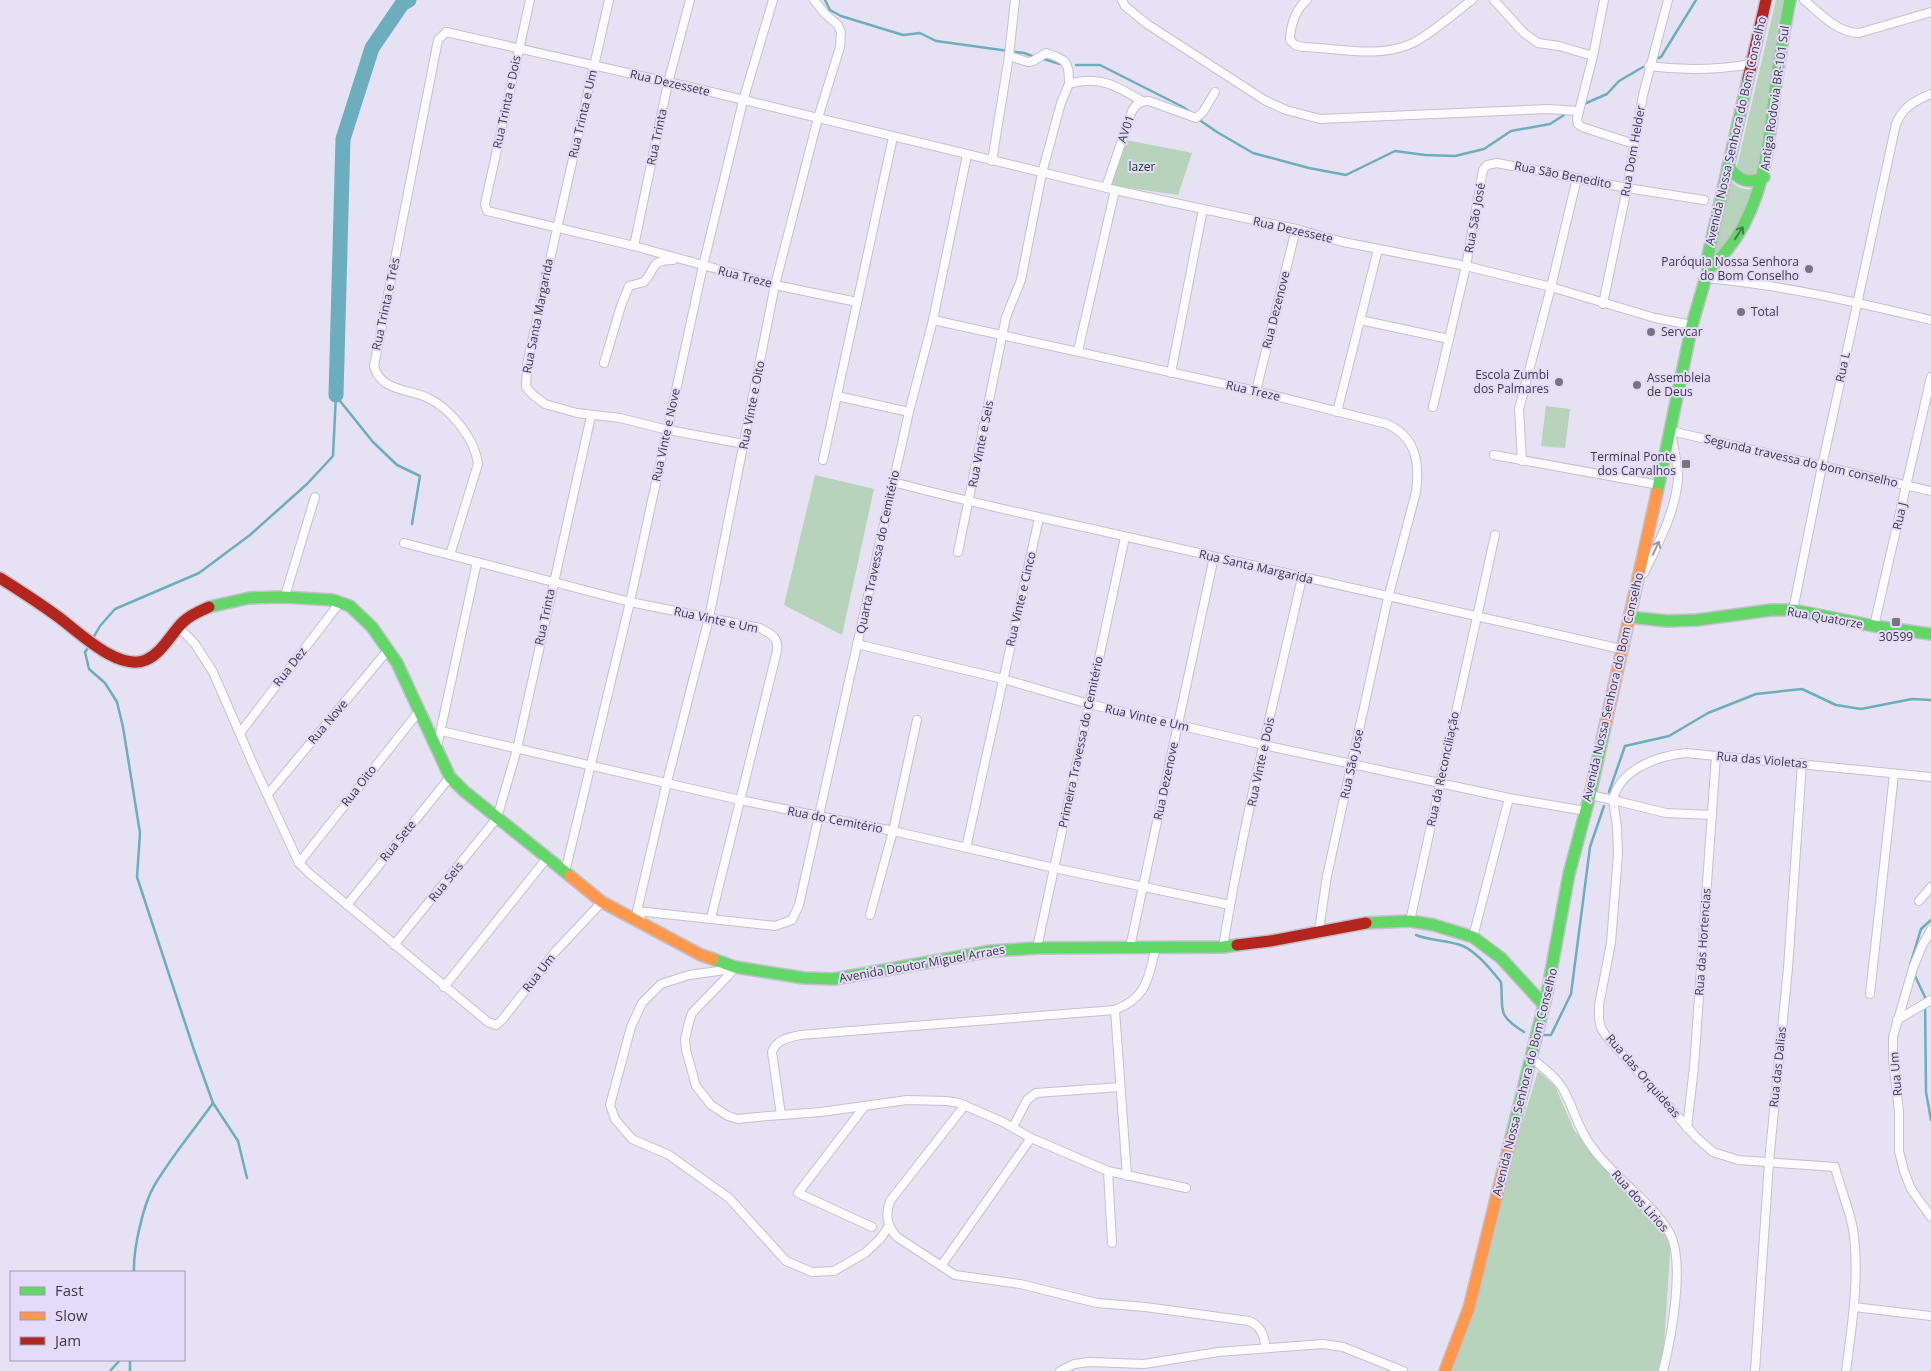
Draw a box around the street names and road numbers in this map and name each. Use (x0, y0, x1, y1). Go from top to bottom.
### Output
street label: Avenida Nossa Senhora do Bom Conselho (1701, 15, 1770, 247)
street label: Antiga Rodovia BR-101 Sul (1756, 24, 1793, 172)
street label: Rua Trinta e Dois (488, 53, 525, 150)
street label: Rua Dezessete (628, 65, 712, 100)
street label: Rua Trinta e Um (564, 68, 601, 160)
street label: Rua Dom Helder (1616, 104, 1649, 198)
street label: Rua Trinta (642, 107, 671, 167)
street label: AV01 (1113, 113, 1138, 145)
street label: Rua São Benedito (1513, 157, 1613, 192)
street label: Rua São José (1460, 181, 1489, 254)
street label: Rua Dezessete (1251, 212, 1335, 247)
street label: Rua Trinta e Três (367, 256, 404, 352)
street label: Rua Santa Margarida (518, 257, 557, 375)
street label: Rua Treze (716, 262, 774, 291)
street label: Rua Dezenove (1258, 269, 1293, 351)
street label: Rua L (1831, 350, 1854, 384)
street label: Rua Vinte e Oito (735, 359, 768, 451)
street label: Rua Treze (1224, 376, 1282, 405)
street label: Rua Vinte e Nove (647, 386, 684, 483)
street label: Rua Vinte e Seis (964, 399, 997, 489)
street label: Segunda travessa do bom conselho (1703, 430, 1900, 491)
street label: Quarta Travessa do Cemitério (852, 469, 903, 635)
street label: Rua J (1888, 500, 1911, 531)
street label: Rua Santa Margarida (1197, 545, 1315, 588)
street label: Rua Vinte e Cinco (1001, 550, 1040, 648)
street label: Avenida Nossa Senhora do Bom Conselho (1578, 571, 1647, 803)
street label: Rua Trinta (530, 587, 559, 647)
street label: Rua Vinte e Um (672, 602, 760, 637)
street label: Rua Quatorze (1786, 602, 1865, 633)
street label: Rua Dez (269, 643, 311, 690)
street label: Primeira Travessa do Cemitério (1054, 654, 1107, 829)
street label: Rua Nove (304, 696, 351, 748)
street label: Rua Vinte e Um (1103, 700, 1191, 735)
street label: Rua da Reconciliação (1422, 710, 1463, 828)
street label: Rua Vinte e Dois (1243, 715, 1278, 808)
street label: Rua São Jose (1336, 727, 1367, 800)
street label: Rua Dezenove (1149, 740, 1182, 822)
street label: Rua das Violetas (1716, 747, 1809, 772)
street label: Rua Oito (337, 761, 380, 810)
street label: Rua do Cemitério (786, 802, 884, 837)
street label: Rua Sete (376, 816, 420, 865)
street label: Rua Seis (424, 858, 467, 905)
street label: Rua das Hortencias (1690, 887, 1715, 996)
street label: Avenida Doutor Miguel Arraes (838, 941, 1006, 986)
street label: Rua Um (518, 950, 559, 995)
street label: Avenida Nossa Senhora do Bom Conselho (1488, 966, 1561, 1198)
street label: Rua das Dalias (1765, 1025, 1790, 1108)
street label: Rua das Orquideas (1602, 1030, 1685, 1121)
street label: Rua Um (1885, 1051, 1906, 1097)
street label: Rua dos Lirios (1608, 1166, 1673, 1236)

